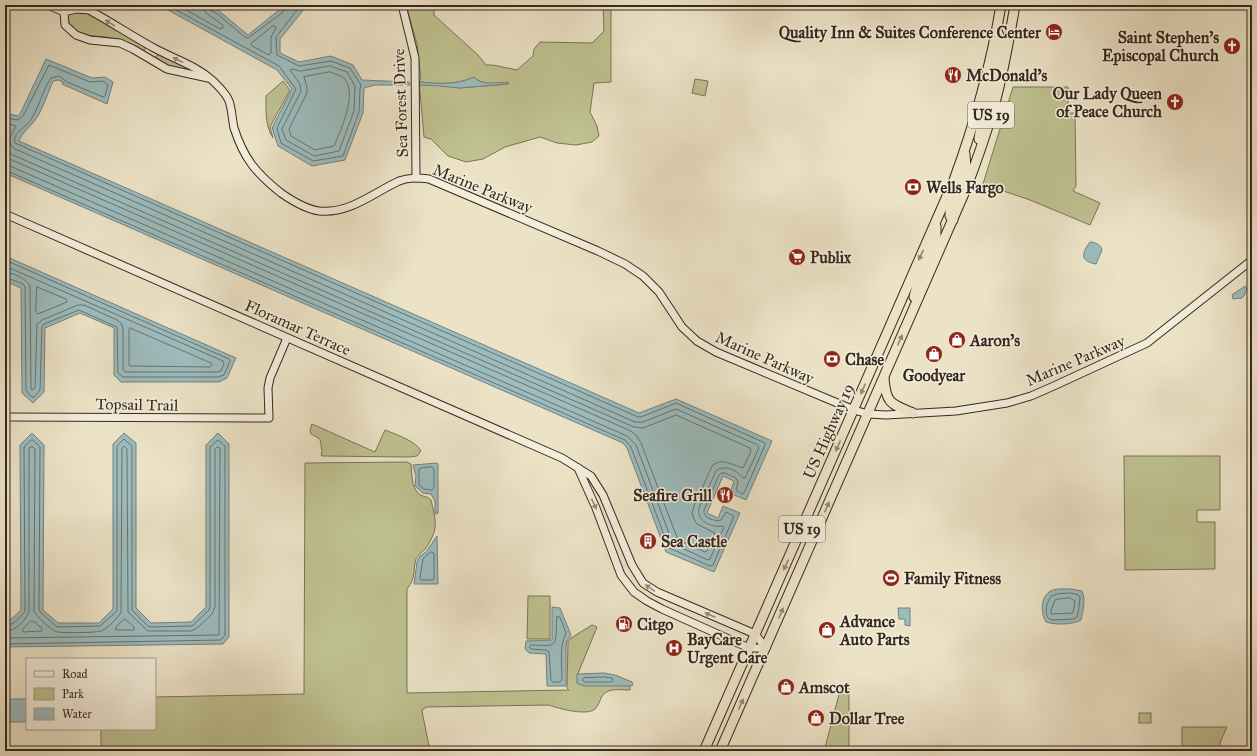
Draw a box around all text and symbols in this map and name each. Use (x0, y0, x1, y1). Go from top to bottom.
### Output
one-way arrow (105, 19, 116, 26)
hotel icon: Quality Inn & Suites Conference Center (1044, 22, 1064, 42)
place label: Quality Inn & Suites Conference Center (779, 23, 1042, 43)
place label: Saint Stephen's Episcopal Church (1102, 28, 1219, 66)
church icon: Saint Stephen's Episcopal Church (1222, 36, 1242, 56)
street label: Sea Forest Drive (389, 48, 412, 158)
one-way arrow (173, 56, 184, 63)
restaurant icon: McDonald's (943, 65, 963, 85)
place label: McDonald's (966, 66, 1047, 85)
place label: Our Lady Queen of Peace Church (1053, 84, 1162, 121)
church icon: Our Lady Queen of Peace Church (1165, 92, 1185, 112)
road number: US 19 (968, 102, 1014, 128)
street label: Marine Parkway (430, 160, 536, 217)
bank icon: Wells Fargo (903, 177, 923, 197)
place label: Wells Fargo (926, 178, 1004, 198)
supermarket icon: Publix (787, 247, 807, 267)
place label: Publix (810, 248, 852, 267)
one-way arrow (918, 249, 924, 261)
street label: Floramar Terrace (242, 296, 354, 359)
street label: Marine Parkway (713, 327, 817, 388)
shop icon: Aaron's (947, 330, 967, 350)
place label: Aaron's (969, 331, 1020, 350)
street label: Marine Parkway (1023, 331, 1128, 390)
one-way arrow (897, 335, 903, 346)
shop icon: Goodyear (924, 344, 944, 364)
bank icon: Chase (822, 349, 842, 369)
place label: Chase (845, 350, 884, 369)
place label: Goodyear (903, 366, 966, 386)
street label: US Highway 19 (799, 381, 859, 482)
one-way arrow (860, 383, 866, 395)
street label: Topsail Trail (96, 394, 179, 415)
one-way arrow (835, 440, 841, 451)
restaurant icon: Seafire Grill (715, 485, 735, 505)
place label: Seafire Grill (633, 486, 713, 505)
one-way arrow (591, 498, 597, 509)
one-way arrow (825, 500, 831, 512)
road number: US 19 (779, 516, 825, 542)
building icon: Sea Castle (638, 531, 658, 551)
place label: Sea Castle (661, 532, 728, 551)
one-way arrow (783, 559, 789, 570)
sports icon: Family Fitness (881, 568, 901, 588)
place label: Family Fitness (904, 569, 1001, 589)
one-way arrow (645, 584, 656, 592)
one-way arrow (778, 607, 784, 618)
one-way arrow (704, 612, 716, 618)
place label: Advance Auto Parts (839, 612, 910, 649)
fuel station icon: Citgo (614, 614, 634, 634)
place label: Citgo (637, 615, 674, 635)
shop icon: Advance Auto Parts (817, 620, 837, 640)
place label: BayCare Urgent Care (687, 630, 768, 668)
hospital icon: BayCare Urgent Care (664, 638, 684, 658)
legend (26, 658, 156, 730)
text: Road (62, 667, 88, 681)
shop icon: Amscot (776, 677, 796, 697)
place label: Amscot (798, 678, 850, 697)
text: Park (62, 687, 84, 701)
one-way arrow (738, 699, 744, 710)
text: Water (62, 707, 92, 721)
shop icon: Dollar Tree (806, 708, 826, 728)
place label: Dollar Tree (829, 709, 905, 728)

